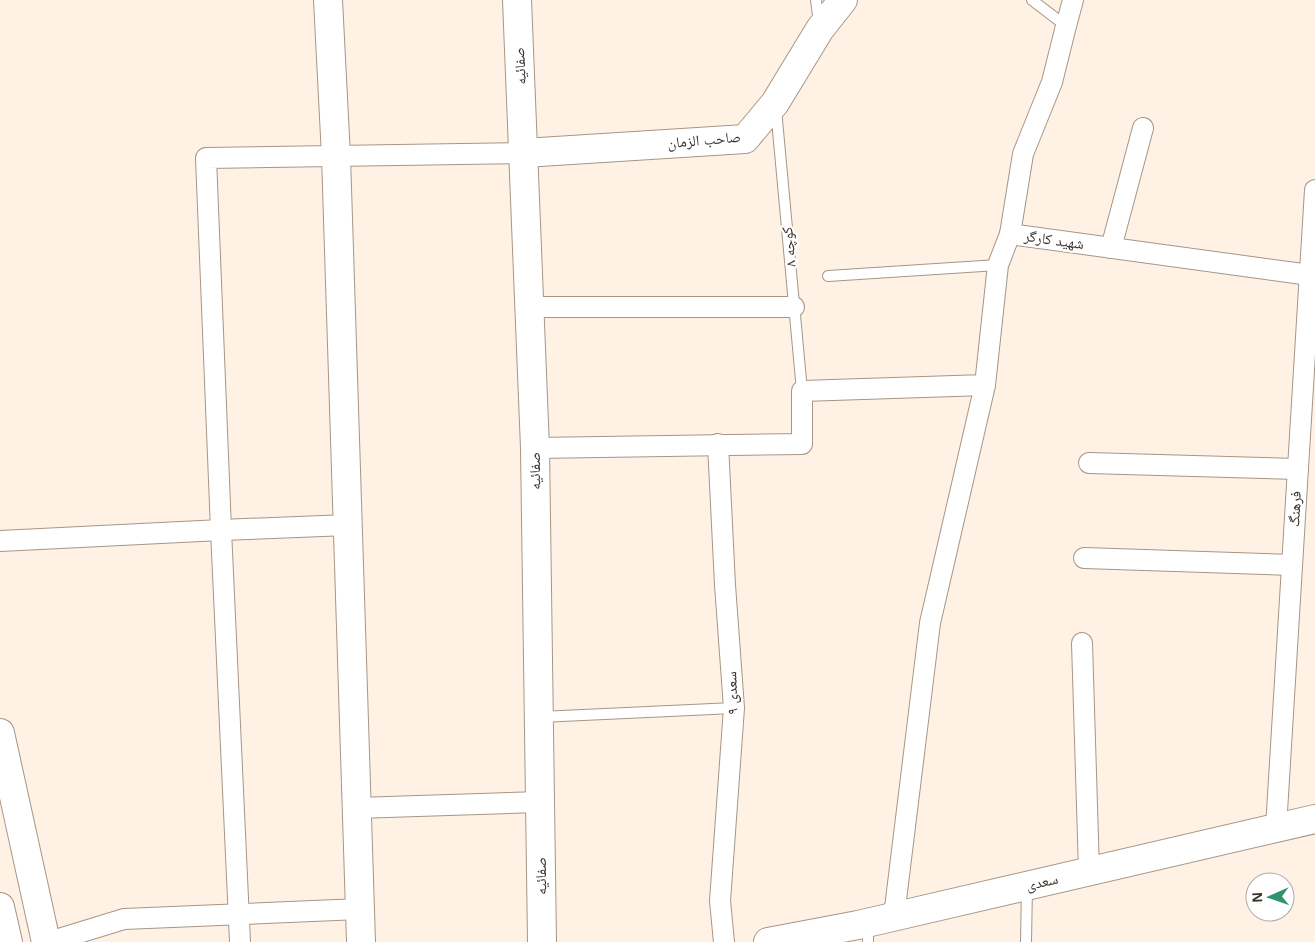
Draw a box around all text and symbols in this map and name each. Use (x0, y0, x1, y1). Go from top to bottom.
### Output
street label: صفائیه (510, 47, 529, 85)
street label: صاحب الزمان (666, 128, 742, 153)
street label: کوچه ۸ (778, 226, 800, 268)
street label: شهید کارگر (1022, 227, 1085, 253)
street label: صفائیه (526, 452, 544, 490)
street label: فرهنگ (1285, 491, 1305, 527)
street label: سعدی ۹ (722, 671, 743, 715)
street label: صفائیه (532, 857, 550, 895)
street label: سعدی (1024, 870, 1060, 895)
north arrow (1245, 872, 1295, 922)
text: N (1249, 892, 1265, 903)

